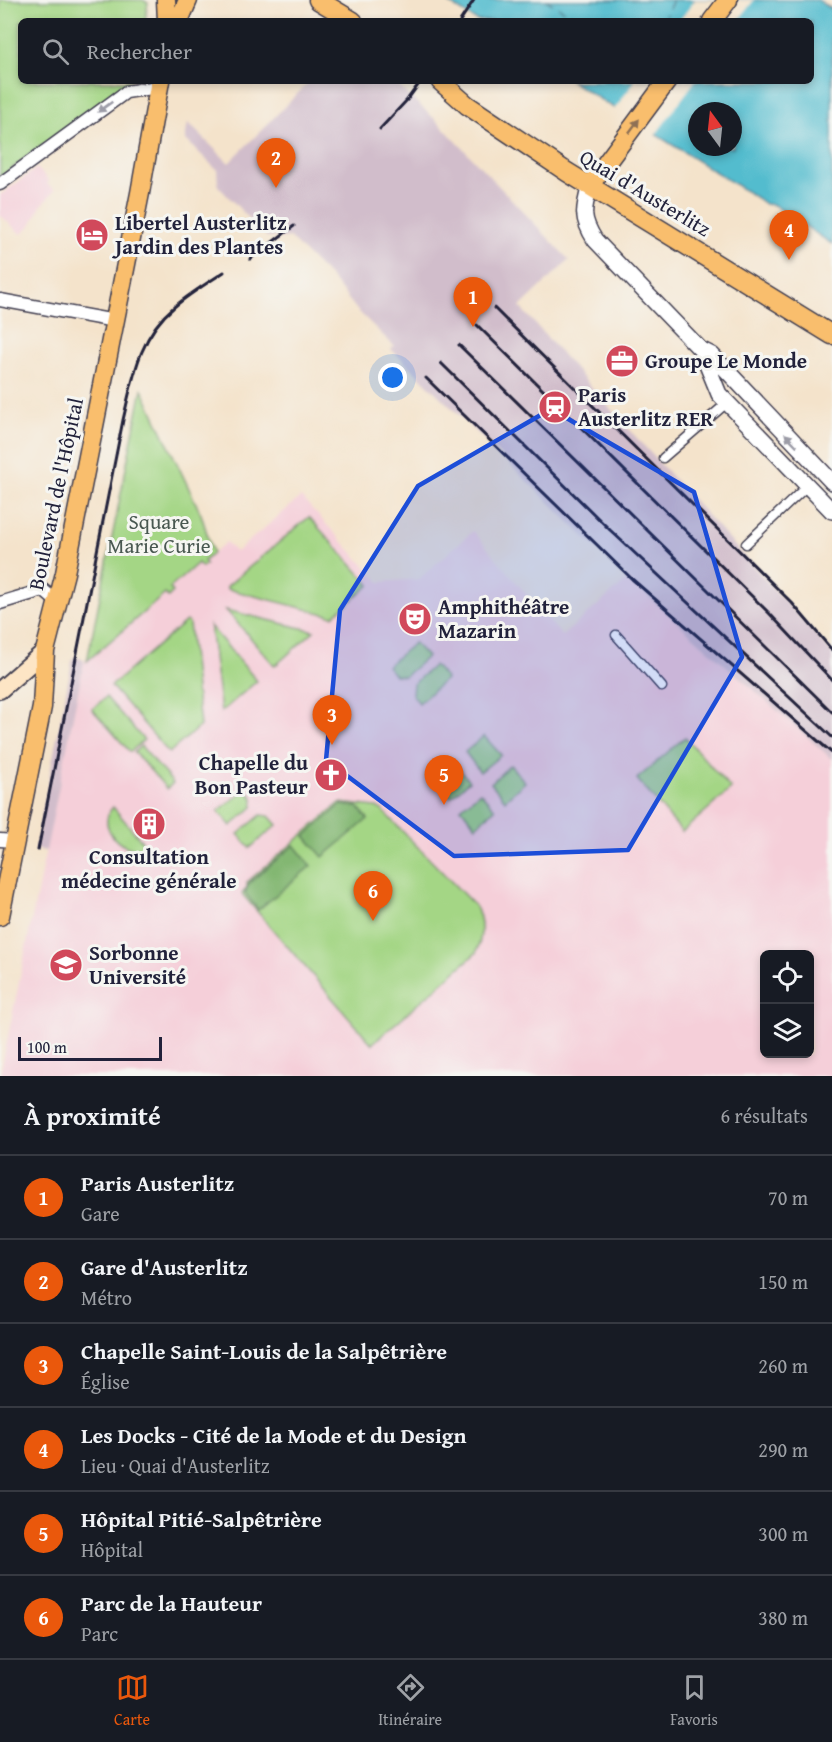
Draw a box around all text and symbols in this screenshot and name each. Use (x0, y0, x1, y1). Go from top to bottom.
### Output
search box (18, 18, 814, 84)
icon: search (39, 35, 72, 68)
text: Rechercher (87, 35, 192, 67)
one-way arrow (98, 101, 113, 113)
north arrow (688, 102, 742, 156)
one-way arrow (628, 118, 640, 134)
pin: 2 (256, 138, 296, 188)
street label: Quai d'Austerlitz (574, 141, 717, 244)
place label: Libertel Austerlitz Jardin des Plantes (112, 207, 287, 262)
pin: 4 (770, 210, 808, 260)
hotel icon: Libertel Austerlitz Jardin des Plantes (74, 217, 110, 253)
pin: 1 (454, 278, 492, 327)
office icon: Groupe Le Monde (604, 343, 640, 379)
place label: Groupe Le Monde (645, 345, 807, 376)
your location (378, 363, 407, 392)
place label: Paris Austerlitz RER (578, 379, 714, 434)
station icon: Paris Austerlitz RER (537, 389, 573, 425)
street label: Boulevard de l'Hôpital (20, 395, 91, 593)
one-way arrow (785, 434, 799, 448)
park label: Square Marie Curie (107, 506, 211, 561)
place label: Amphithéâtre Mazarin (438, 591, 569, 646)
theatre icon: Amphithéâtre Mazarin (397, 601, 433, 637)
pin: 3 (312, 696, 352, 745)
place label: Chapelle du Bon Pasteur (195, 747, 308, 802)
pin: 5 (424, 756, 464, 805)
church icon: Chapelle du Bon Pasteur (313, 757, 349, 793)
building icon: Consultation médecine générale (131, 806, 167, 842)
place label: Consultation médecine générale (61, 841, 237, 896)
pin: 6 (354, 872, 392, 921)
place label: Sorbonne Université (89, 937, 186, 992)
school or university icon: Sorbonne Université (48, 947, 84, 983)
map controls (760, 950, 814, 1058)
button: locate (760, 950, 814, 1004)
button: layers (760, 1004, 814, 1058)
scale bar (18, 1034, 162, 1062)
text: 100 m (27, 1035, 67, 1059)
text: À proximité (24, 1096, 161, 1135)
text: 6 résultats (720, 1101, 808, 1130)
text: Paris Austerlitz (81, 1167, 234, 1199)
text: 1 (38, 1183, 49, 1212)
text: 70 m (768, 1183, 808, 1212)
text: Gare (81, 1199, 120, 1228)
text: Gare d'Austerlitz (81, 1251, 248, 1283)
text: 2 (38, 1267, 49, 1296)
text: 150 m (758, 1267, 808, 1296)
text: Métro (81, 1283, 132, 1312)
text: Chapelle Saint-Louis de la Salpêtrière (81, 1335, 447, 1367)
text: 3 (38, 1351, 49, 1380)
text: 260 m (758, 1351, 808, 1380)
text: Église (81, 1367, 130, 1396)
text: Les Docks - Cité de la Mode et du Design (81, 1419, 466, 1451)
text: 4 (38, 1435, 49, 1464)
text: 290 m (758, 1435, 808, 1464)
text: Lieu · Quai d'Austerlitz (81, 1451, 270, 1480)
text: Hôpital Pitié-Salpêtrière (81, 1503, 322, 1535)
text: 5 (38, 1519, 49, 1548)
text: 300 m (758, 1519, 808, 1548)
text: Hôpital (81, 1535, 143, 1564)
text: Parc de la Hauteur (81, 1587, 262, 1619)
text: 6 (38, 1603, 49, 1632)
text: 380 m (758, 1603, 808, 1632)
text: Parc (81, 1619, 118, 1648)
tab: Carte (114, 1671, 150, 1731)
tab: Itinéraire (378, 1671, 442, 1731)
tab: Favoris (670, 1671, 718, 1731)

